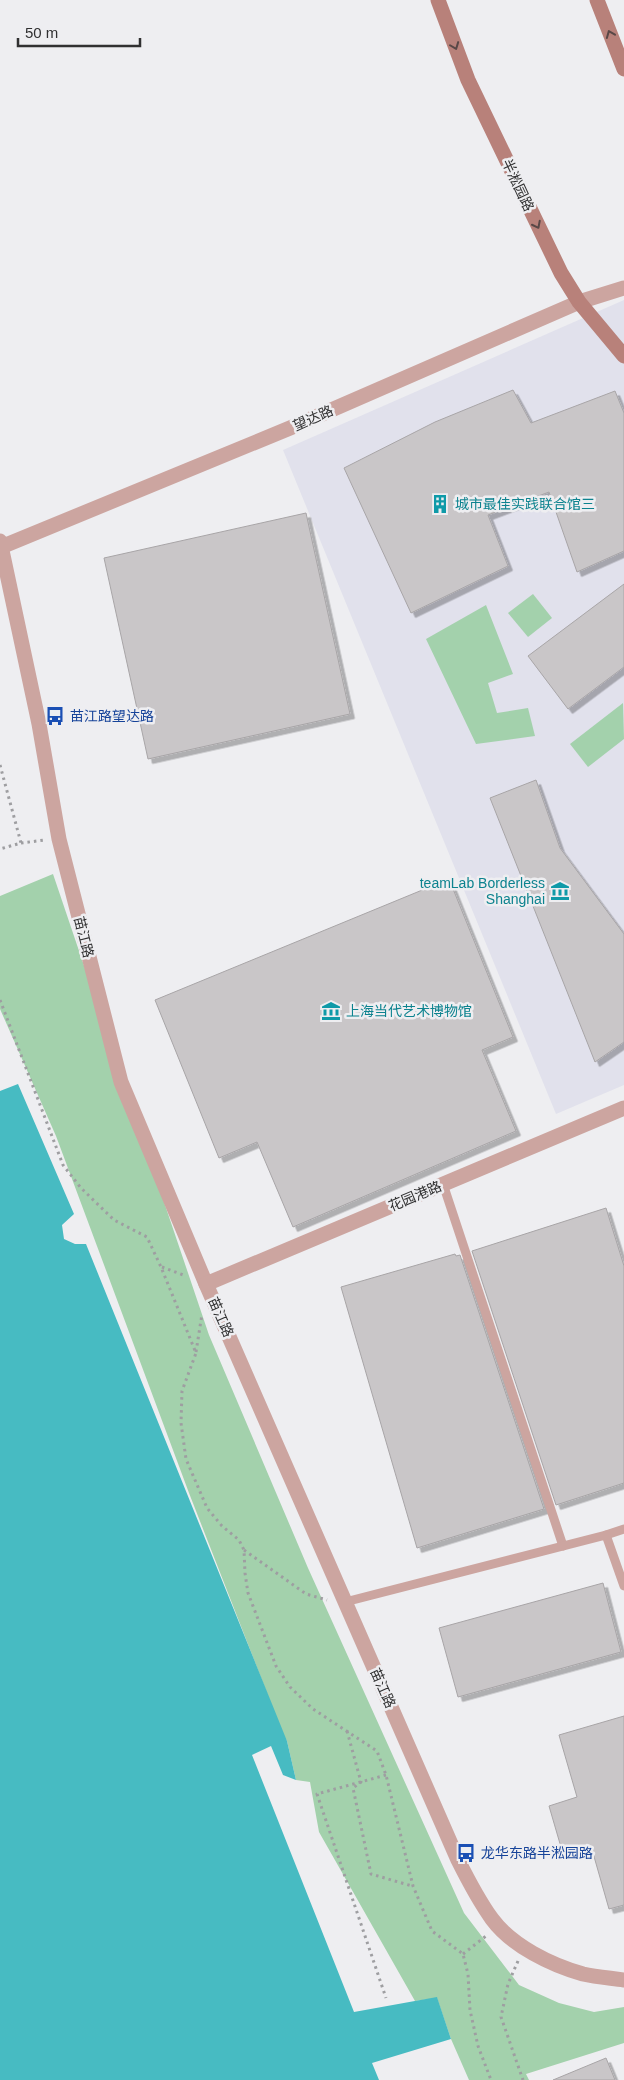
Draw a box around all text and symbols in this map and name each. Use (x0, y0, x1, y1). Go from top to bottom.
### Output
scale bar (18, 15, 140, 47)
text: 50 m (25, 24, 58, 41)
one-way arrow (606, 31, 616, 39)
one-way arrow (449, 41, 459, 49)
street label: 半淞园路 (499, 156, 537, 214)
one-way arrow (531, 220, 541, 229)
street label: 望达路 (291, 402, 335, 434)
building icon: 城市最佳实践联合馆三 (429, 493, 451, 515)
place label: 城市最佳实践联合馆三 (455, 496, 595, 512)
bus stop icon: 苗江路望达路 (44, 705, 66, 727)
place label: 苗江路望达路 (70, 708, 154, 724)
place label: teamLab Borderless Shanghai (420, 875, 545, 907)
museum icon: teamLab Borderless Shanghai (549, 880, 571, 902)
street label: 苗江路 (71, 915, 97, 959)
museum icon: 上海当代艺术博物馆 (320, 1000, 342, 1022)
place label: 上海当代艺术博物馆 (346, 1003, 472, 1019)
street label: 花园港路 (386, 1178, 444, 1214)
street label: 苗江路 (205, 1295, 237, 1339)
street label: 苗江路 (367, 1666, 399, 1710)
bus stop icon: 龙华东路半淞园路 (455, 1842, 477, 1864)
place label: 龙华东路半淞园路 (481, 1845, 593, 1861)

